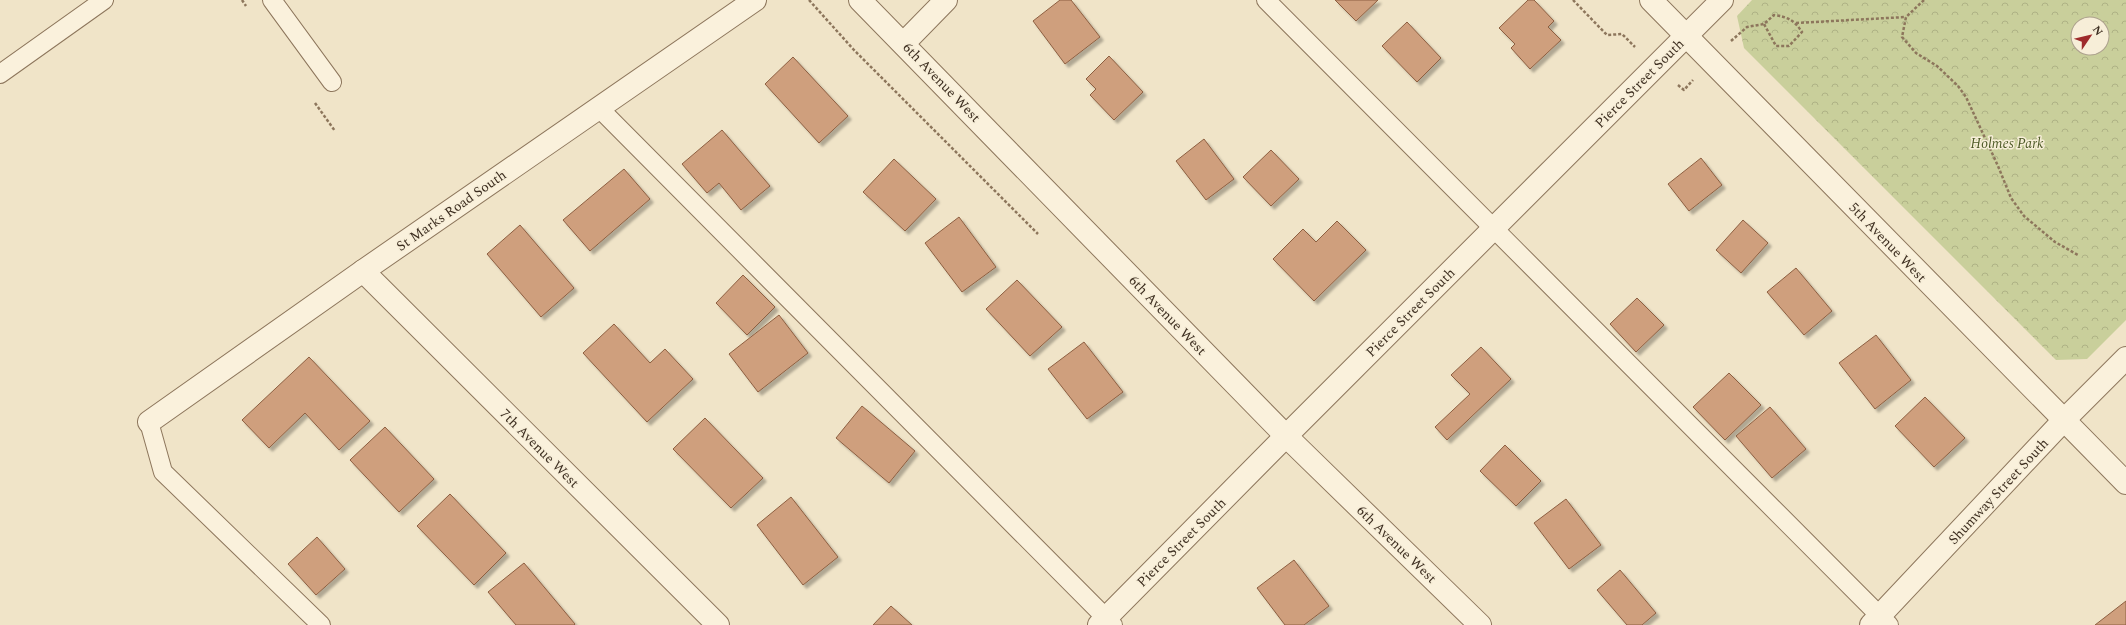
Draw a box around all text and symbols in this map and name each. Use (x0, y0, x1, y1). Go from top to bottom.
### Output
north arrow (2070, 16, 2110, 56)
text: N (2088, 22, 2107, 39)
street label: Pierce Street South (1590, 34, 1689, 133)
street label: 6th Avenue West (898, 37, 985, 127)
park label: Holmes Park (1970, 133, 2044, 154)
street label: St Marks Road South (392, 164, 511, 256)
street label: 5th Avenue West (1844, 197, 1931, 287)
street label: Pierce Street South (1361, 263, 1460, 362)
street label: 6th Avenue West (1124, 270, 1211, 360)
street label: 7th Avenue West (495, 404, 584, 493)
street label: Shumway Street South (1943, 433, 2054, 549)
street label: Pierce Street South (1132, 493, 1231, 592)
street label: 6th Avenue West (1352, 501, 1442, 588)

